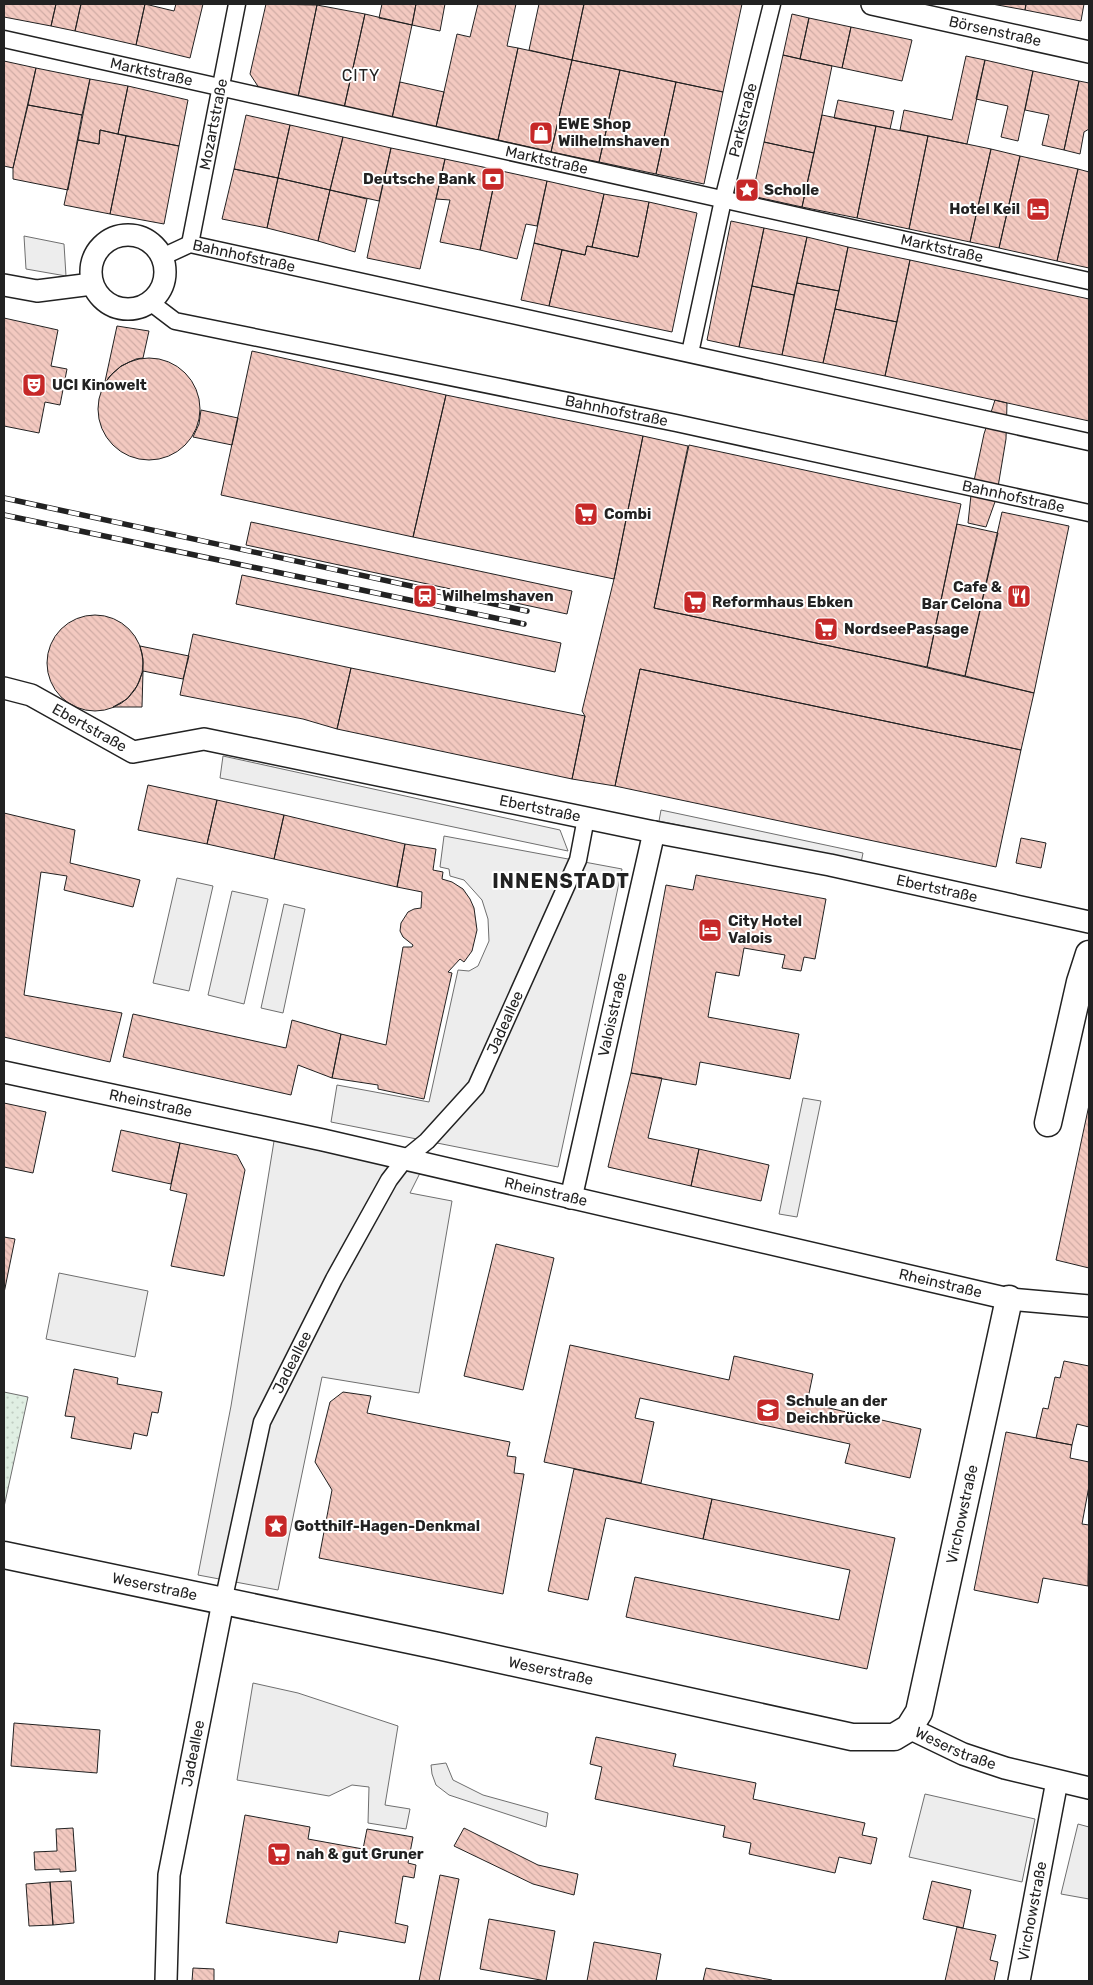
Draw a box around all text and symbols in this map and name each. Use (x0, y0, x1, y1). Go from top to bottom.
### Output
street label: Börsenstraße (947, 12, 1043, 50)
street label: Marktstraße (108, 54, 194, 90)
district label: CITY (342, 66, 380, 85)
street label: Mozartstraße (196, 77, 231, 171)
street label: Parkstraße (725, 81, 761, 159)
place label: EWE Shop Wilhelmshaven (558, 115, 670, 150)
shop icon: EWE Shop Wilhelmshaven (528, 120, 554, 146)
street label: Marktstraße (504, 142, 590, 178)
bank icon: Deutsche Bank (480, 166, 506, 192)
place label: Deutsche Bank (363, 170, 476, 188)
place icon: Scholle (734, 177, 760, 203)
place label: Scholle (764, 181, 819, 199)
hotel icon: Hotel Keil (1025, 196, 1051, 222)
place label: Hotel Keil (949, 200, 1020, 218)
street label: Marktstraße (899, 230, 985, 266)
street label: Bahnhofstraße (191, 236, 297, 276)
theatre icon: UCI Kinowelt (21, 372, 47, 398)
place label: UCI Kinowelt (52, 376, 147, 394)
street label: Bahnhofstraße (563, 392, 670, 430)
street label: Bahnhofstraße (960, 477, 1066, 516)
supermarket icon: Combi (573, 501, 599, 527)
place label: Combi (604, 505, 651, 523)
place label: Cafe & Bar Celona (921, 578, 1002, 613)
station icon: Wilhelmshaven (412, 583, 438, 609)
restaurant icon: Cafe & Bar Celona (1006, 583, 1032, 609)
place label: Wilhelmshaven (442, 587, 554, 605)
supermarket icon: Reformhaus Ebken (682, 589, 708, 615)
place label: Reformhaus Ebken (712, 593, 853, 611)
supermarket icon: NordseePassage (813, 616, 839, 642)
place label: NordseePassage (844, 620, 969, 638)
street label: Ebertstraße (49, 700, 130, 756)
street label: Ebertstraße (498, 791, 582, 826)
district label: INNENSTADT (492, 869, 630, 893)
street label: Ebertstraße (895, 871, 979, 906)
place label: City Hotel Valois (728, 912, 802, 947)
hotel icon: City Hotel Valois (697, 917, 723, 943)
street label: Valoisstraße (594, 971, 631, 1058)
street label: Jadeallee (483, 988, 527, 1057)
street label: Rheinstraße (107, 1086, 194, 1121)
street label: Rheinstraße (503, 1173, 589, 1210)
street label: Rheinstraße (897, 1265, 984, 1301)
street label: Jadeallee (269, 1328, 315, 1397)
place label: Schule an der Deichbrücke (786, 1392, 888, 1427)
school or university icon: Schule an der Deichbrücke (755, 1397, 781, 1423)
street label: Virchowstraße (943, 1463, 982, 1566)
place icon: Gotthilf-Hagen-Denkmal (263, 1513, 289, 1539)
place label: Gotthilf-Hagen-Denkmal (294, 1517, 480, 1535)
street label: Weserstraße (111, 1569, 199, 1604)
street label: Weserstraße (507, 1653, 595, 1689)
street label: Jadeallee (178, 1719, 208, 1788)
street label: Weserstraße (912, 1723, 998, 1773)
supermarket icon: nah & gut Gruner (266, 1841, 292, 1867)
place label: nah & gut Gruner (296, 1845, 424, 1863)
street label: Virchowstraße (1014, 1860, 1051, 1963)

